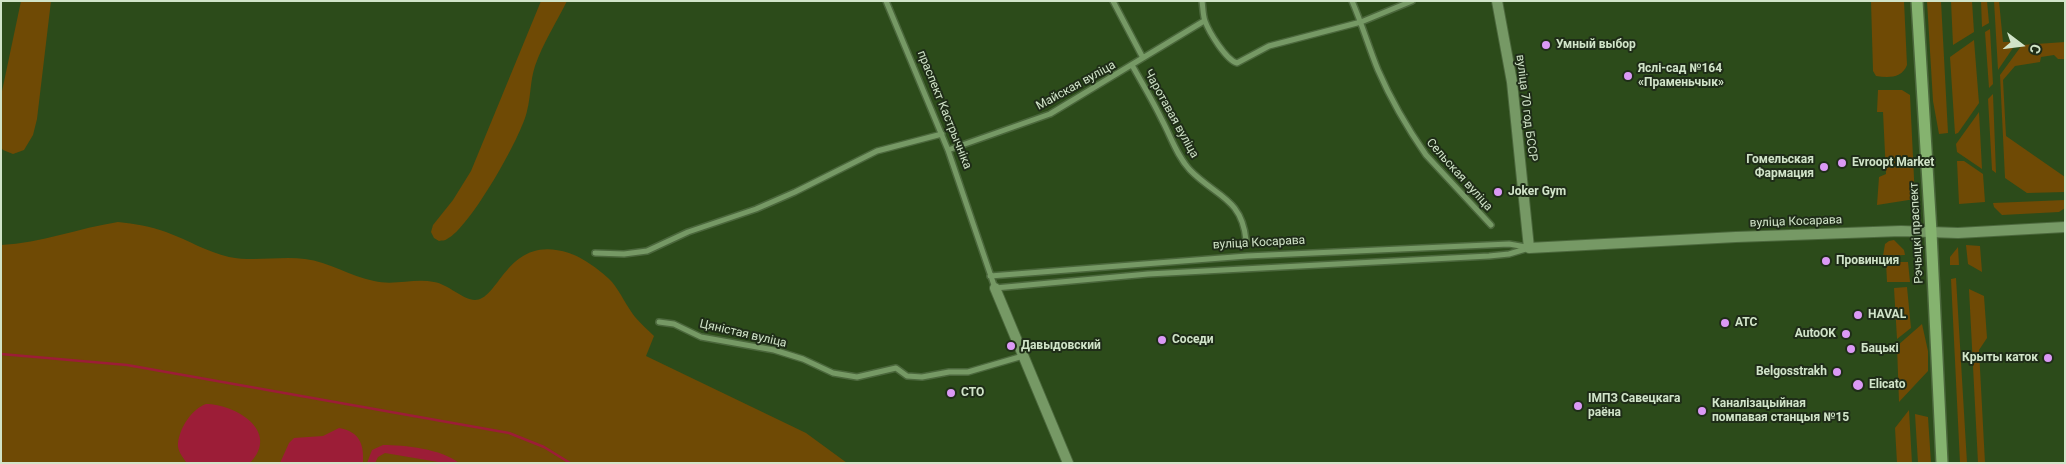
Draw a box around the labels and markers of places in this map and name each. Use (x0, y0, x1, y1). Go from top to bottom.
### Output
place label: Умный выбор (1556, 38, 1636, 52)
marker: Умный выбор (1540, 39, 1552, 51)
place label: Яслі-сад №164 «Праменьчык» (1638, 62, 1724, 90)
marker: Яслі-сад №164 «Праменьчык» (1622, 70, 1634, 82)
place label: Гомельская Фармация (1746, 153, 1814, 181)
place label: Evroopt Market (1852, 156, 1934, 170)
marker: Evroopt Market (1836, 157, 1848, 169)
marker: Гомельская Фармация (1818, 161, 1830, 173)
place label: Joker Gym (1508, 185, 1566, 199)
marker: Joker Gym (1492, 186, 1504, 198)
place label: Провинция (1836, 254, 1899, 268)
marker: Провинция (1820, 255, 1832, 267)
place label: HAVAL (1868, 308, 1906, 322)
marker: HAVAL (1852, 309, 1864, 321)
place label: АТС (1735, 316, 1757, 330)
marker: АТС (1719, 317, 1731, 329)
place label: AutoOK (1795, 327, 1836, 341)
marker: AutoOK (1840, 328, 1852, 340)
place label: Соседи (1172, 333, 1214, 347)
marker: Соседи (1156, 334, 1168, 346)
place label: Давыдовский (1021, 339, 1101, 353)
marker: Давыдовский (1005, 340, 1017, 352)
place label: Бацькі (1861, 342, 1899, 356)
marker: Бацькі (1845, 343, 1857, 355)
place label: Крыты каток (1962, 351, 2038, 365)
marker: Крыты каток (2042, 352, 2054, 364)
place label: Belgosstrakh (1756, 365, 1827, 379)
marker: Belgosstrakh (1831, 366, 1843, 378)
marker: Elicato (1851, 378, 1865, 392)
place label: Elicato (1869, 378, 1905, 392)
place label: СТО (961, 386, 984, 400)
marker: СТО (945, 387, 957, 399)
place label: ІМПЗ Савецкага раёна (1588, 392, 1680, 420)
place label: Каналізацыйная помпавая станцыя №15 (1712, 397, 1849, 425)
marker: ІМПЗ Савецкага раёна (1572, 400, 1584, 412)
marker: Каналізацыйная помпавая станцыя №15 (1696, 405, 1708, 417)

